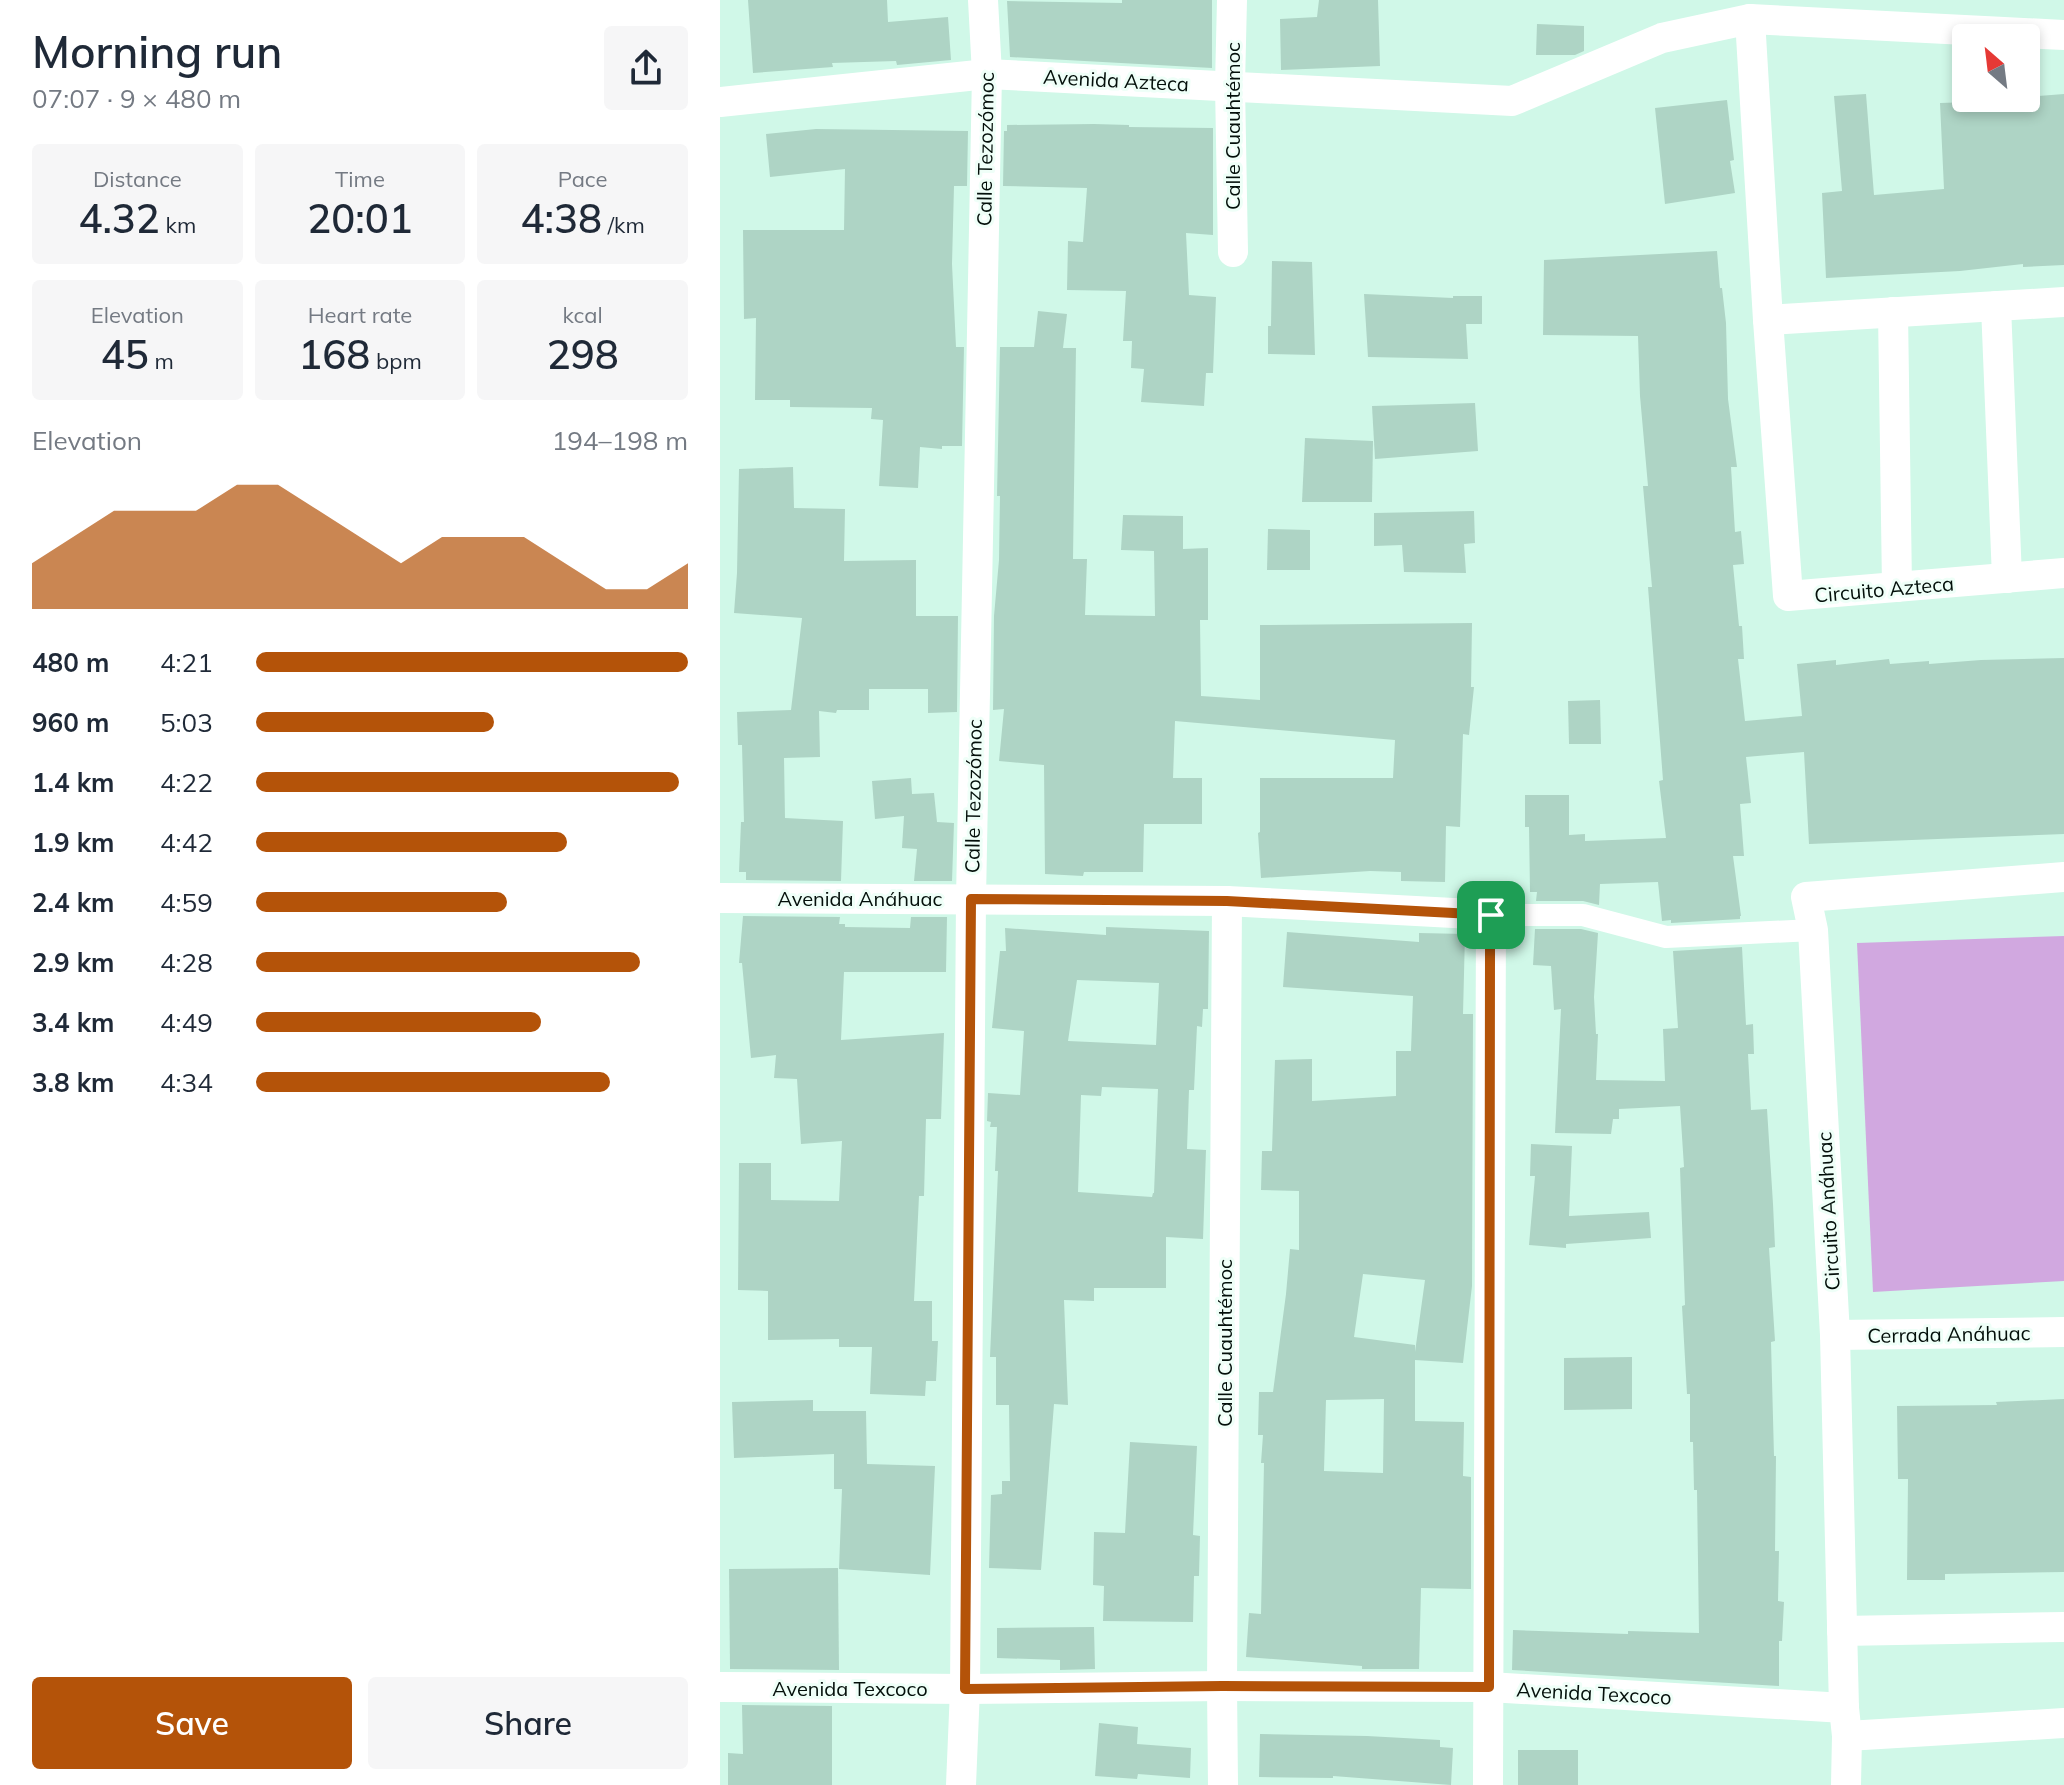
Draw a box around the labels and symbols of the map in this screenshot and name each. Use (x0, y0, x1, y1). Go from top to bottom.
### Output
north arrow (1952, 24, 2040, 112)
street label: Calle Cuauhtémoc (1220, 42, 1245, 210)
street label: Avenida Azteca (1042, 64, 1190, 96)
street label: Calle Tezozómoc (971, 72, 999, 226)
street label: Circuito Azteca (1813, 570, 1955, 608)
street label: Calle Tezozómoc (959, 719, 987, 873)
pin (1457, 881, 1525, 949)
street label: Avenida Anáhuac (778, 886, 942, 911)
street label: Circuito Anáhuac (1811, 1131, 1845, 1291)
street label: Calle Cuauhtémoc (1212, 1259, 1237, 1427)
street label: Cerrada Anáhuac (1867, 1320, 2031, 1348)
street label: Avenida Texcoco (772, 1676, 928, 1701)
street label: Avenida Texcoco (1516, 1676, 1672, 1710)

